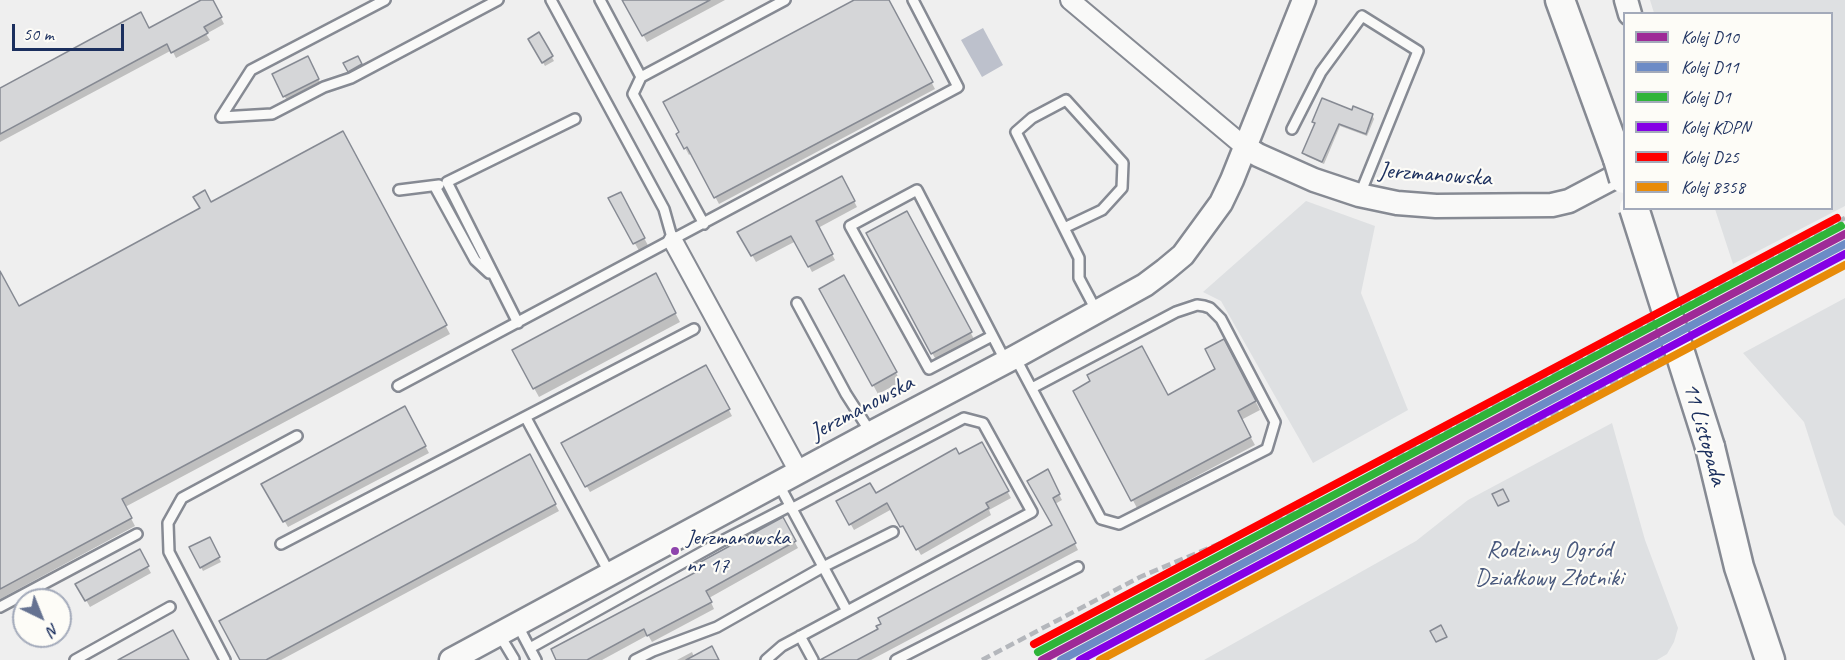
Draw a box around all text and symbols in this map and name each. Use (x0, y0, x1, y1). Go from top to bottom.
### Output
scale bar (15, 12, 128, 50)
legend (1623, 12, 1833, 210)
text: 50 m (23, 23, 54, 45)
text: Kolej D10 (1681, 26, 1739, 48)
text: Kolej D11 (1681, 56, 1739, 78)
text: Kolej D1 (1681, 86, 1731, 108)
text: Kolej KDPN (1681, 116, 1750, 138)
text: Kolej D25 (1681, 146, 1739, 168)
street label: Jerzmanowska (1377, 157, 1493, 193)
text: Kolej 8358 (1681, 176, 1745, 198)
street label: Jerzmanowska (805, 369, 919, 447)
street label: 11 Listopada (1676, 379, 1732, 489)
place label: Jerzmanowska nr 17 (686, 525, 790, 576)
park label: Rodzinny Ogród Działkowy Złotniki (1475, 537, 1623, 593)
marker: Jerzmanowska nr 17 (669, 545, 681, 557)
north arrow (12, 588, 72, 648)
text: N (42, 619, 63, 640)

